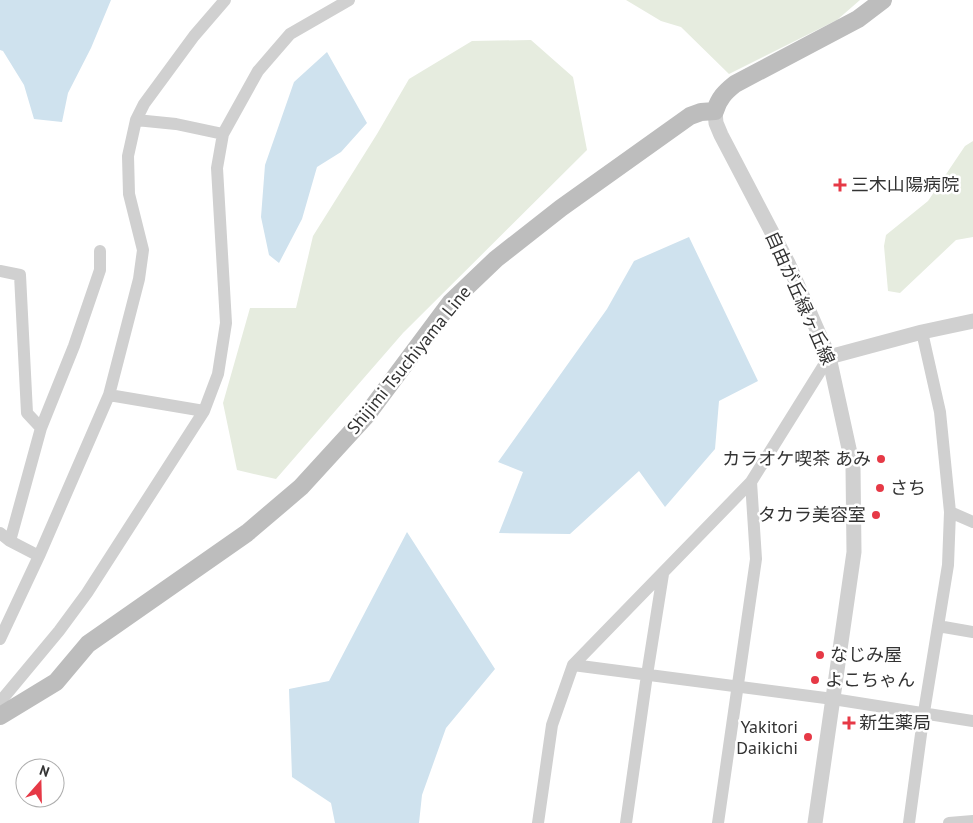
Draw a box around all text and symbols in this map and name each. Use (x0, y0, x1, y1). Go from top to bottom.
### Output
place label: 三木山陽病院 (851, 173, 959, 196)
marker: 三木山陽病院 (833, 178, 847, 192)
street label: 自由が丘緑ヶ丘線 (761, 227, 840, 368)
street label: Shijimi Tsuchiyama Line (342, 281, 476, 439)
place label: カラオケ喫茶 あみ (722, 447, 871, 470)
marker: カラオケ喫茶 あみ (875, 453, 887, 465)
place label: さち (890, 476, 926, 499)
marker: さち (874, 482, 886, 494)
place label: タカラ美容室 (758, 503, 866, 526)
marker: タカラ美容室 (870, 509, 882, 521)
place label: なじみ屋 (830, 643, 902, 666)
marker: なじみ屋 (814, 649, 826, 661)
place label: よこちゃん (825, 668, 915, 691)
marker: よこちゃん (809, 674, 821, 686)
place label: 新生薬局 (859, 711, 931, 734)
place label: Yakitori Daikichi (736, 715, 798, 759)
marker: 新生薬局 (843, 717, 855, 729)
marker: Yakitori Daikichi (802, 731, 814, 743)
north arrow (15, 758, 65, 808)
text: N (37, 761, 52, 781)

